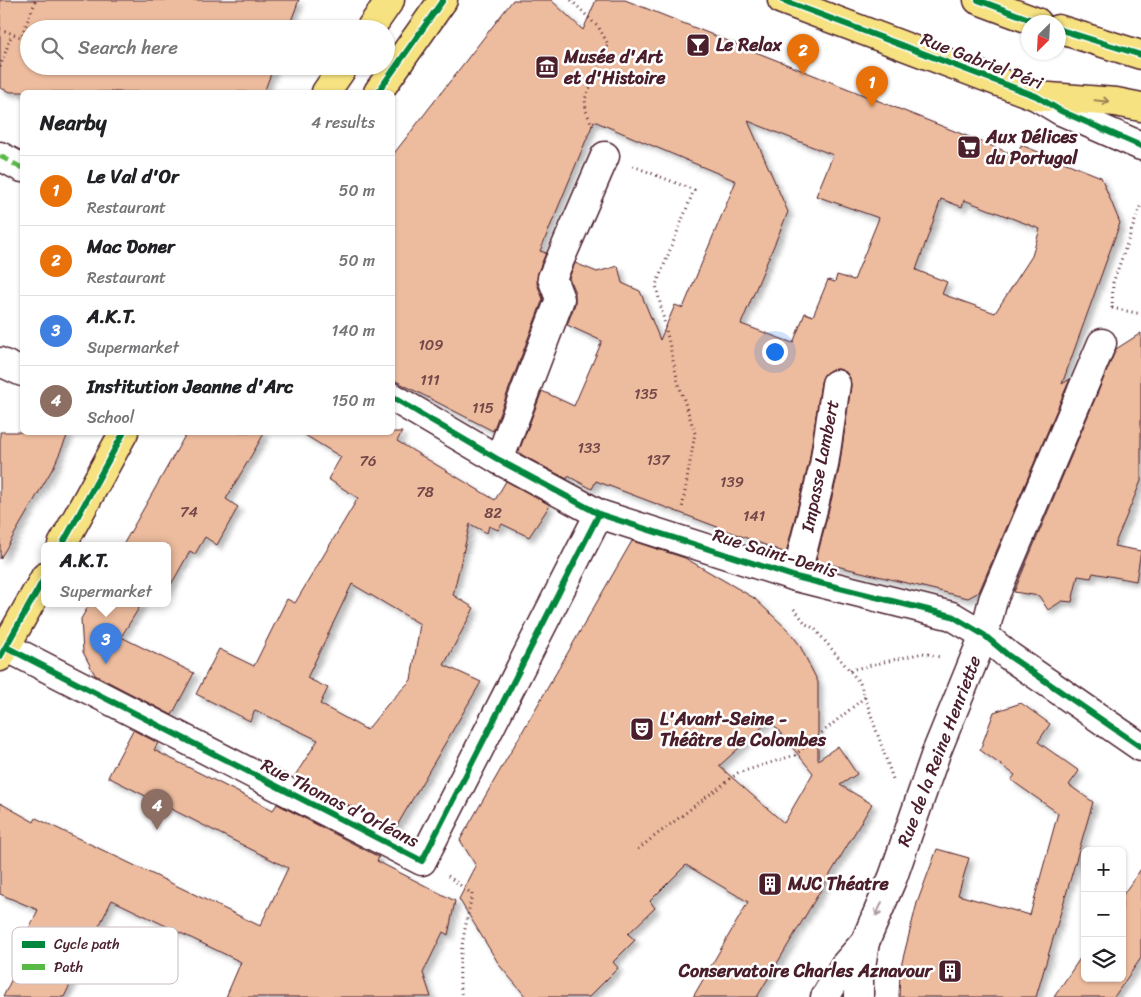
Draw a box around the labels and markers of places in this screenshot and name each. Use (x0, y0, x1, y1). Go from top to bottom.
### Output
place label: Le Relax (716, 29, 783, 61)
bar icon: Le Relax (685, 32, 711, 58)
pin: 2 (787, 34, 819, 75)
place label: Musée d'Art et d'Histoire (563, 41, 666, 94)
museum icon: Musée d'Art et d'Histoire (534, 54, 560, 80)
pin: 1 (856, 66, 888, 107)
place label: Aux Délices du Portugal (985, 121, 1078, 174)
supermarket icon: Aux Délices du Portugal (956, 134, 982, 160)
pin: 3 (90, 623, 122, 664)
place label: L'Avant-Seine - Théâtre de Colombes (660, 703, 827, 756)
theatre icon: L'Avant-Seine - Théâtre de Colombes (629, 716, 655, 742)
pin: 4 (141, 789, 173, 830)
place label: MJC Théatre (787, 868, 890, 900)
building icon: MJC Théatre (757, 871, 783, 897)
place label: Conservatoire Charles Aznavour (678, 955, 934, 987)
building icon: Conservatoire Charles Aznavour (937, 958, 963, 984)

